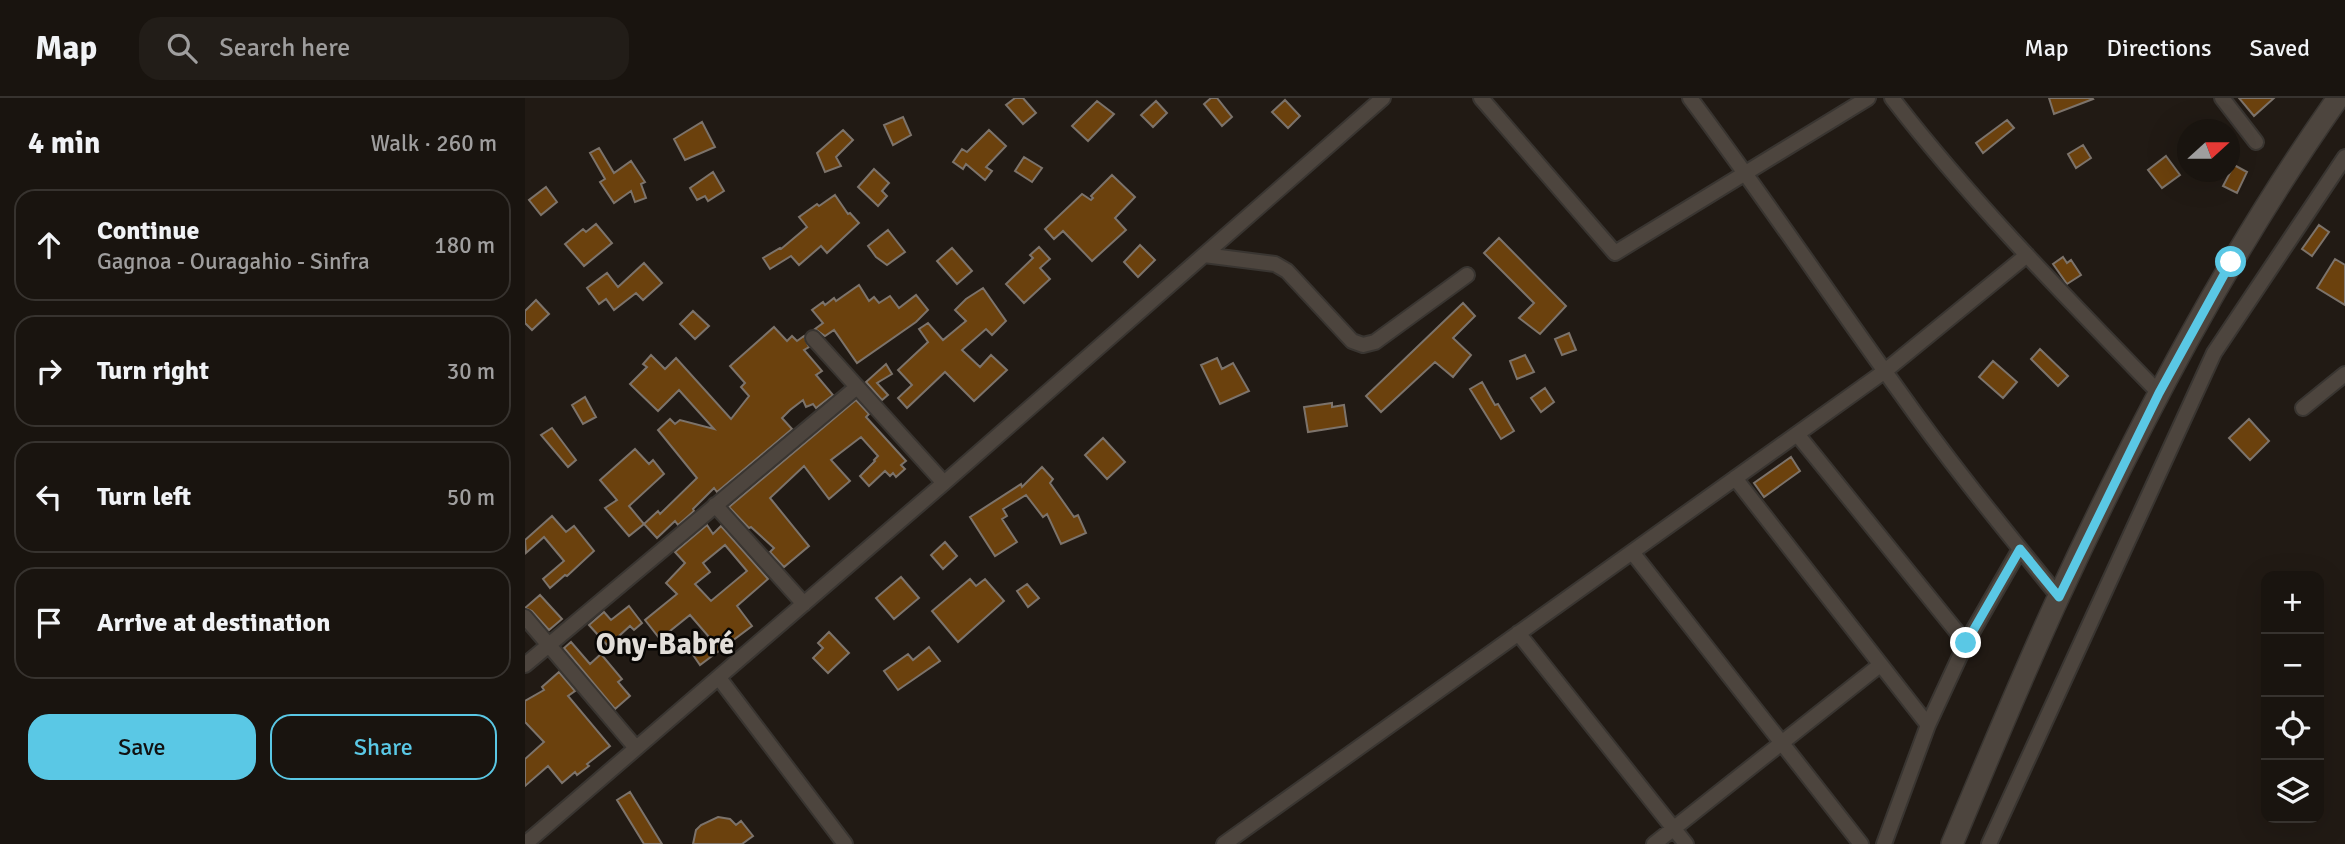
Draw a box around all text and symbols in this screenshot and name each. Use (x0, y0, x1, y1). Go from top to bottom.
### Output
search box (139, 17, 629, 80)
text: Map (35, 28, 97, 69)
icon: search (163, 29, 201, 67)
text: Search here (219, 32, 350, 64)
text: Map (2024, 33, 2069, 63)
text: Directions (2107, 33, 2212, 63)
text: Saved (2250, 33, 2310, 63)
north arrow (2177, 119, 2240, 182)
text: 4 min (28, 125, 100, 162)
text: Walk · 260 m (371, 129, 497, 158)
text: Continue (97, 215, 199, 247)
icon: ahead (30, 226, 68, 264)
text: 180 m (434, 231, 495, 260)
route start (2215, 246, 2246, 277)
text: Gagnoa - Ouragahio - Sinfra (97, 247, 370, 276)
icon: right (30, 352, 68, 390)
text: Turn right (97, 355, 209, 387)
text: 30 m (447, 357, 495, 386)
icon: left (30, 478, 68, 516)
text: Turn left (97, 481, 191, 513)
text: 50 m (447, 483, 495, 512)
map controls (2261, 571, 2324, 823)
button: + (2261, 571, 2324, 634)
icon: arrive (30, 604, 68, 642)
text: Arrive at destination (97, 607, 330, 639)
district label: Ony-Babré (596, 626, 734, 663)
route end (1950, 627, 1981, 658)
button: − (2261, 634, 2324, 697)
button: locate (2261, 697, 2324, 760)
button: Save (28, 714, 256, 780)
button: Share (270, 714, 497, 780)
button: layers (2261, 760, 2324, 823)

